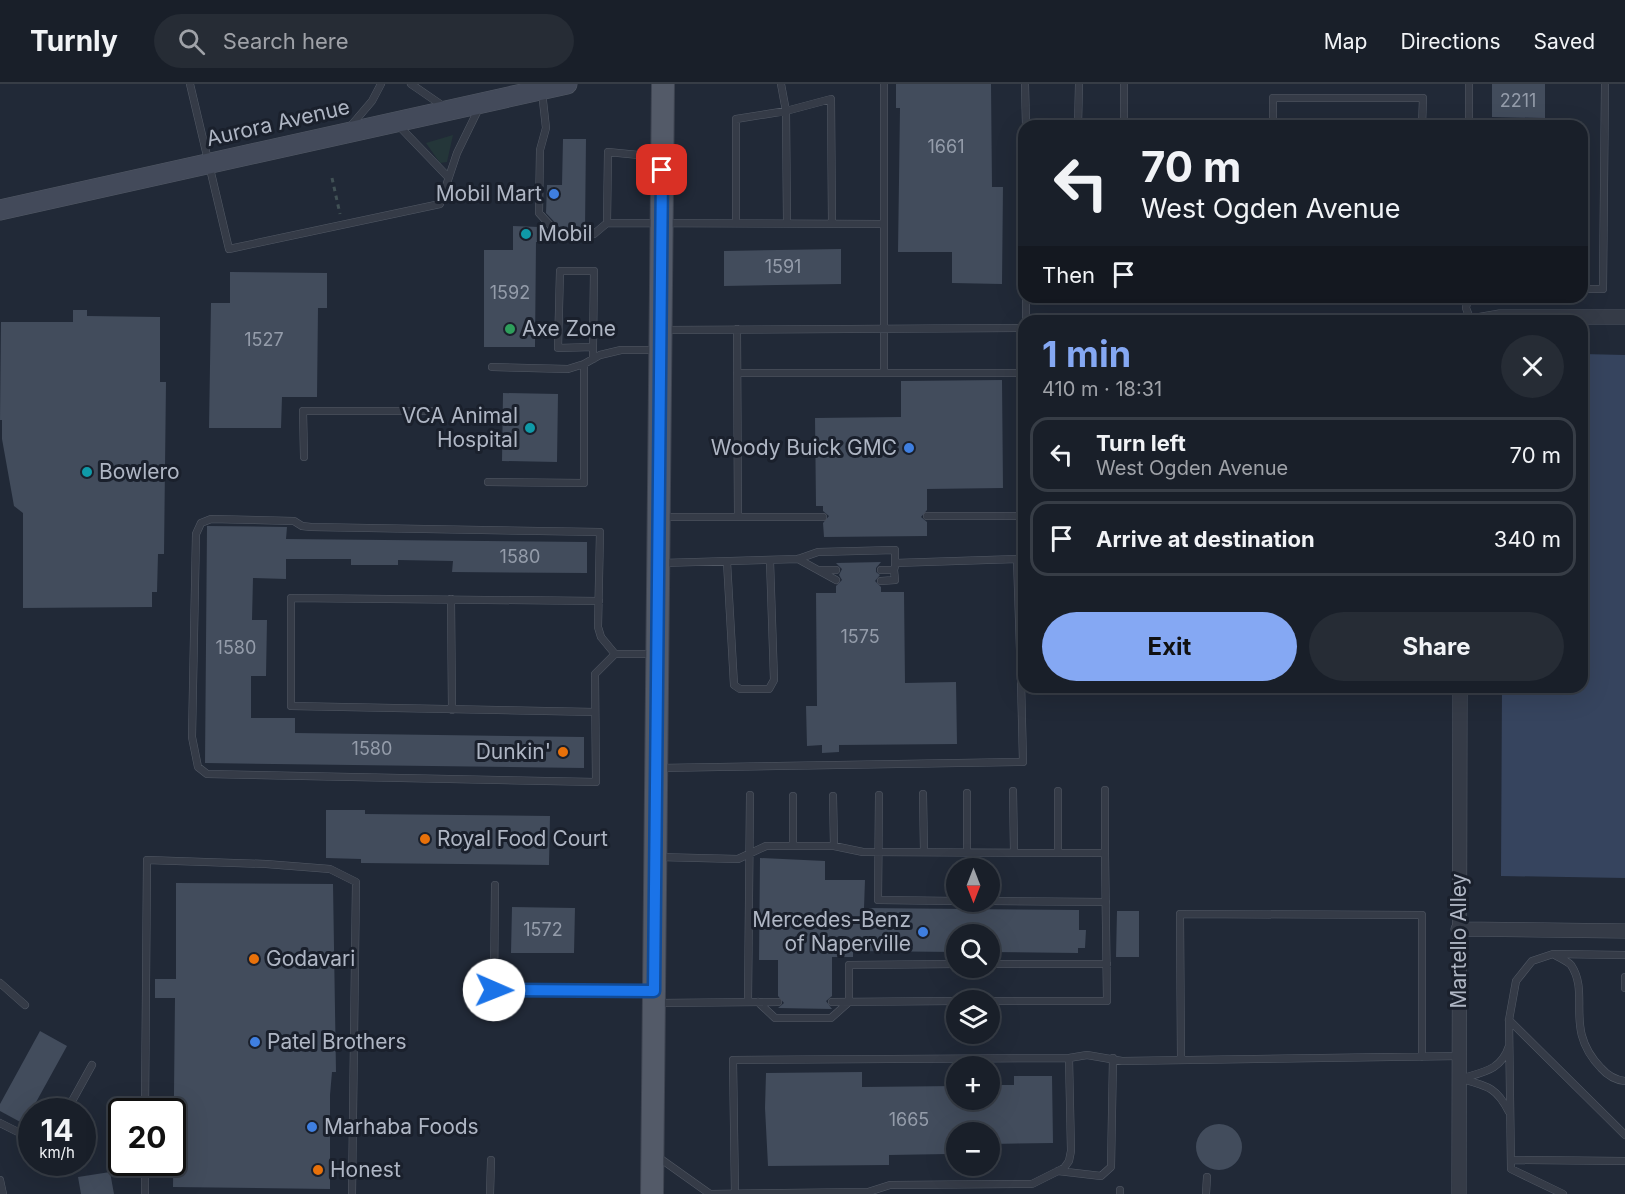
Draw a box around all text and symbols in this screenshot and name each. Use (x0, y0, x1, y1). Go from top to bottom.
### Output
search box (154, 14, 574, 68)
text: Turnly (30, 24, 118, 58)
icon: search (175, 25, 208, 58)
text: Search here (223, 28, 349, 54)
text: Map (1324, 29, 1367, 54)
text: Directions (1400, 29, 1501, 54)
text: Saved (1534, 29, 1595, 54)
house number: 2211 (1500, 90, 1536, 111)
street label: Aurora Avenue (204, 94, 352, 151)
house number: 1661 (928, 136, 964, 157)
text: 70 m (1141, 141, 1241, 192)
pin (636, 144, 687, 195)
icon: left (1042, 144, 1120, 222)
icon: arrive (645, 153, 678, 186)
place label: Mobil Mart (436, 181, 542, 206)
marker: Mobil Mart (547, 187, 561, 201)
text: West Ogden Avenue (1141, 192, 1401, 225)
place label: Mobil (538, 221, 593, 246)
marker: Mobil (519, 227, 533, 241)
house number: 1591 (765, 256, 801, 277)
icon: arrive (1107, 258, 1140, 291)
text: Then (1042, 262, 1095, 288)
house number: 1592 (490, 282, 530, 303)
place label: Axe Zone (522, 316, 616, 341)
marker: Axe Zone (503, 322, 517, 336)
house number: 1527 (244, 329, 284, 350)
text: 1 min (1042, 332, 1131, 376)
button: close (1501, 335, 1564, 398)
text: 410 m · 18:31 (1042, 377, 1162, 401)
place label: VCA Animal Hospital (402, 403, 518, 452)
marker: VCA Animal Hospital (523, 421, 537, 435)
text: Turn left (1096, 430, 1186, 456)
place label: Woody Buick GMC (711, 435, 897, 460)
icon: left (1045, 438, 1078, 471)
marker: Woody Buick GMC (902, 441, 916, 455)
text: 70 m (1510, 442, 1561, 468)
text: West Ogden Avenue (1096, 456, 1288, 480)
place label: Bowlero (99, 459, 180, 484)
marker: Bowlero (80, 465, 94, 479)
icon: arrive (1045, 522, 1078, 555)
text: Arrive at destination (1096, 526, 1315, 552)
text: 340 m (1494, 526, 1561, 552)
house number: 1580 (500, 546, 540, 567)
button: Exit (1042, 612, 1297, 681)
button: Share (1309, 612, 1564, 681)
house number: 1575 (840, 626, 880, 647)
house number: 1580 (216, 637, 256, 658)
house number: 1580 (352, 738, 392, 759)
place label: Dunkin' (476, 739, 551, 764)
marker: Dunkin' (556, 745, 570, 759)
place label: Royal Food Court (437, 826, 608, 851)
marker: Royal Food Court (418, 832, 432, 846)
north arrow (946, 858, 1000, 912)
map controls (946, 858, 1000, 1176)
street label: Martello Alley (1446, 873, 1471, 1008)
place label: Mercedes-Benz of Naperville (752, 907, 911, 956)
house number: 1572 (523, 919, 563, 940)
button: search (946, 924, 1000, 978)
marker: Mercedes-Benz of Naperville (916, 925, 930, 939)
place label: Godavari (266, 946, 355, 971)
marker: Godavari (247, 952, 261, 966)
position arrow (462, 958, 526, 1022)
button: layers (946, 990, 1000, 1044)
place label: Patel Brothers (267, 1029, 407, 1054)
marker: Patel Brothers (248, 1035, 262, 1049)
button: + (946, 1056, 1000, 1110)
speed limit sign: 20 (108, 1098, 186, 1176)
house number: 1665 (889, 1109, 929, 1130)
text: 14 (40, 1112, 74, 1148)
place label: Marhaba Foods (324, 1114, 479, 1139)
marker: Marhaba Foods (305, 1120, 319, 1134)
button: − (946, 1122, 1000, 1176)
text: km/h (39, 1143, 75, 1162)
place label: Honest (330, 1157, 401, 1182)
marker: Honest (311, 1163, 325, 1177)

